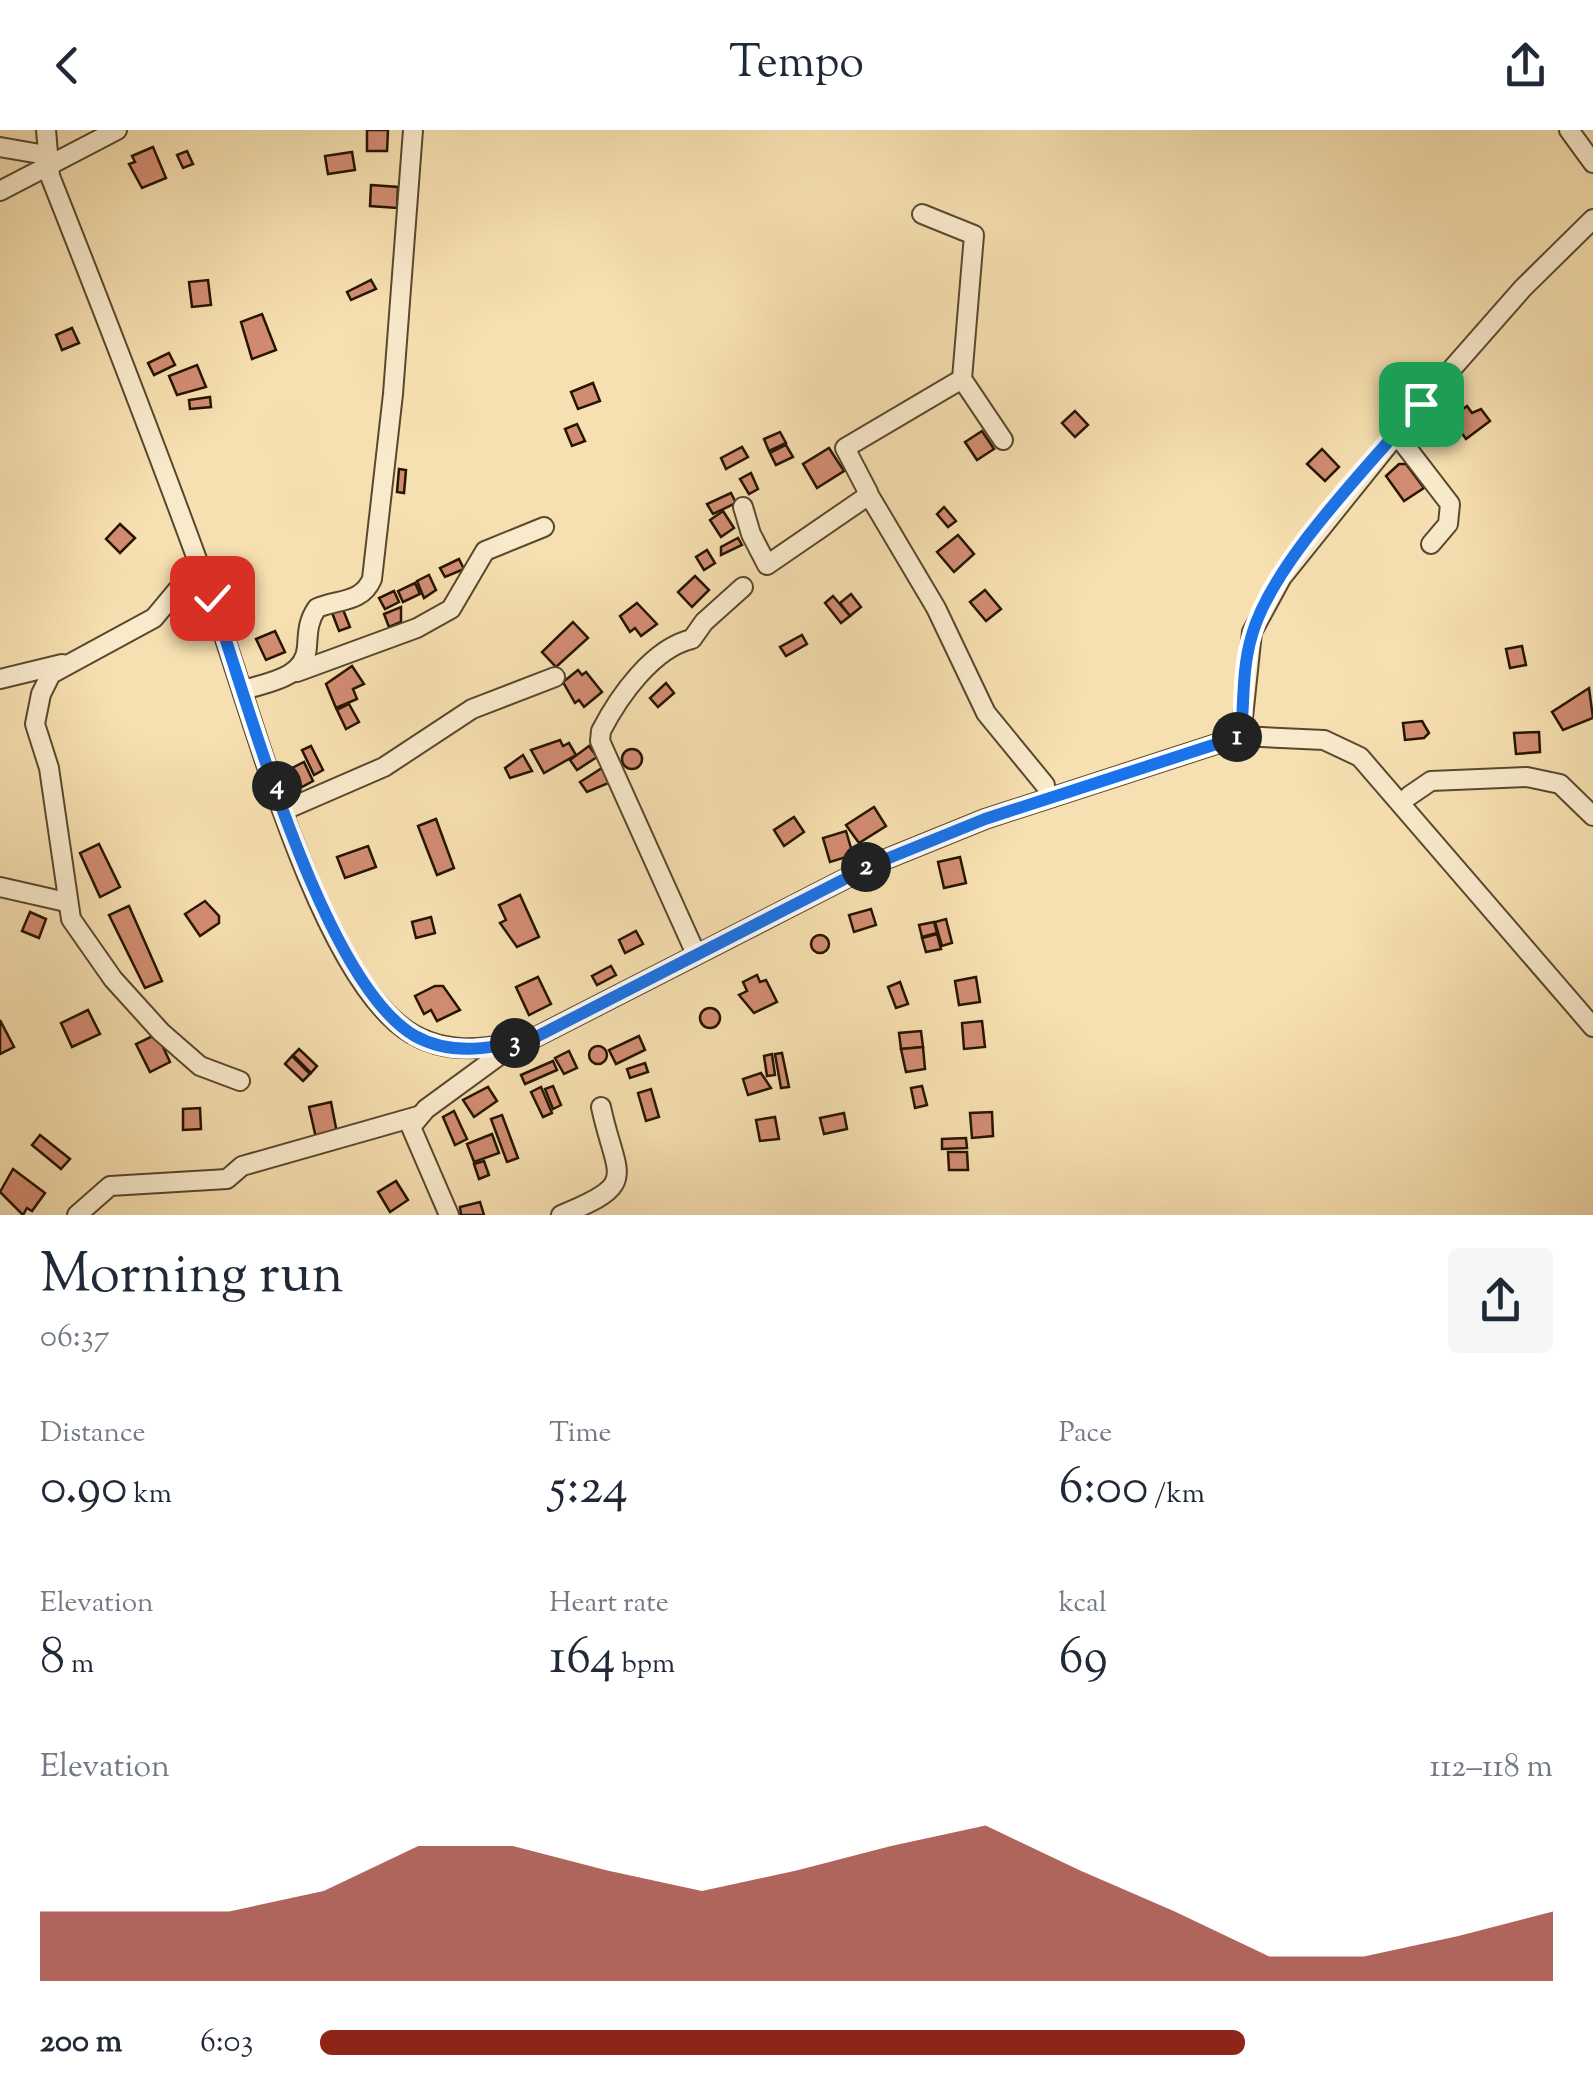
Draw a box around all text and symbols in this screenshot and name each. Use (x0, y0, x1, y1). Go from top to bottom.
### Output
text: Tempo (729, 33, 864, 98)
icon: back (40, 38, 95, 93)
icon: share (1498, 38, 1553, 93)
pin (1379, 362, 1464, 447)
icon: arrive (1394, 377, 1449, 432)
pin (170, 556, 255, 641)
icon: check (185, 571, 240, 626)
pin: 1 (1212, 712, 1262, 762)
text: 1 (1232, 717, 1242, 757)
pin: 4 (252, 761, 302, 811)
text: 4 (270, 766, 284, 806)
pin: 2 (841, 842, 891, 892)
text: 2 (859, 847, 873, 887)
pin: 3 (490, 1018, 540, 1068)
text: 3 (509, 1023, 521, 1063)
text: Morning run (40, 1238, 344, 1317)
button: share (1448, 1248, 1553, 1353)
text: 06:37 (40, 1315, 110, 1361)
text: Distance (40, 1414, 146, 1454)
text: Time (549, 1414, 612, 1454)
text: Pace (1059, 1414, 1112, 1454)
text: 0.90 (40, 1454, 127, 1526)
text: 5:24 (549, 1454, 628, 1526)
text: 6:00 (1059, 1454, 1148, 1526)
text: km (127, 1475, 172, 1515)
text: /km (1148, 1475, 1205, 1515)
text: Elevation (40, 1584, 154, 1624)
text: Heart rate (549, 1584, 669, 1624)
text: kcal (1059, 1584, 1107, 1624)
text: 8 (40, 1624, 65, 1696)
text: 164 (549, 1624, 615, 1696)
text: 69 (1059, 1624, 1108, 1696)
text: m (65, 1645, 94, 1685)
text: bpm (615, 1645, 675, 1685)
text: Elevation (40, 1745, 170, 1791)
text: 112–118 m (1430, 1745, 1553, 1791)
text: 200 m (40, 2020, 122, 2066)
text: 6:03 (200, 2020, 253, 2066)

